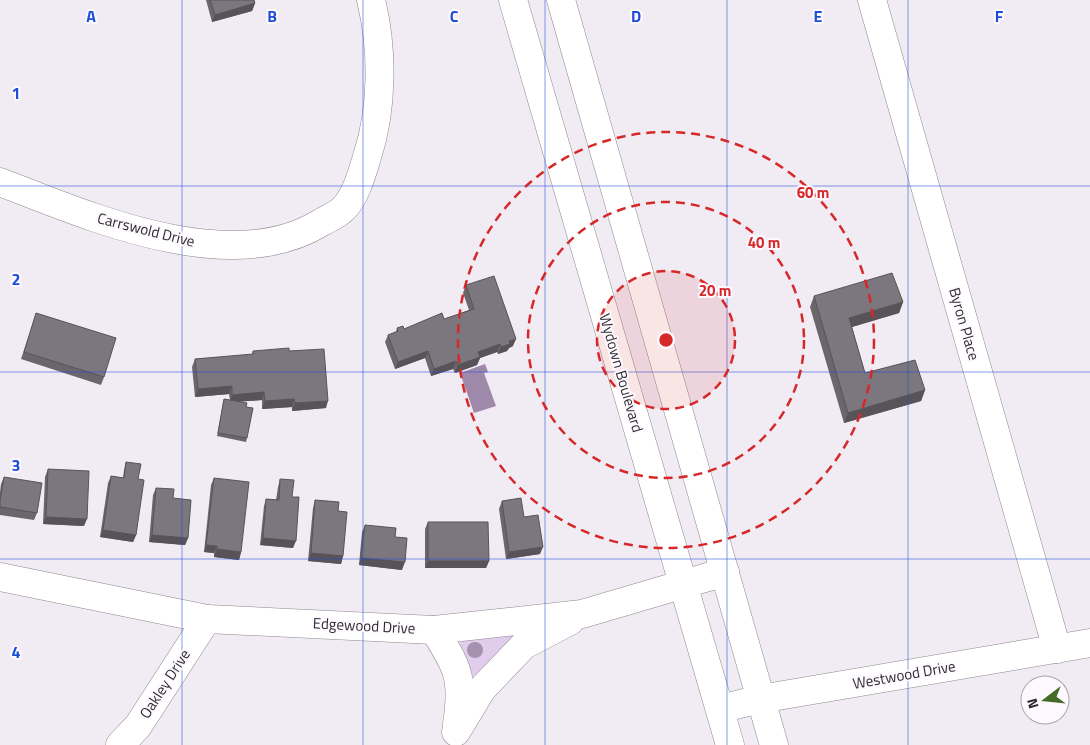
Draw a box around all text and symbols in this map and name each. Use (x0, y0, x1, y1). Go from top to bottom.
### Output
text: A (86, 4, 96, 28)
text: B (267, 4, 277, 28)
text: C (450, 4, 459, 28)
text: D (631, 4, 641, 28)
text: E (814, 4, 823, 28)
text: F (995, 4, 1004, 28)
text: 1 (12, 81, 20, 105)
text: 60 m (797, 181, 829, 204)
street label: Carrswold Drive (95, 206, 197, 253)
text: 40 m (748, 231, 780, 254)
text: 2 (12, 267, 20, 291)
text: 20 m (699, 279, 731, 302)
street label: Byron Place (943, 285, 986, 363)
street label: Wydown Boulevard (594, 311, 649, 435)
centre of rings (657, 331, 675, 349)
text: 3 (12, 453, 20, 477)
street label: Edgewood Drive (312, 611, 416, 640)
text: 4 (12, 640, 21, 664)
street label: Oakley Drive (133, 644, 196, 723)
street label: Westwood Drive (851, 654, 957, 695)
north arrow (1020, 675, 1070, 725)
text: N (1021, 696, 1043, 711)

